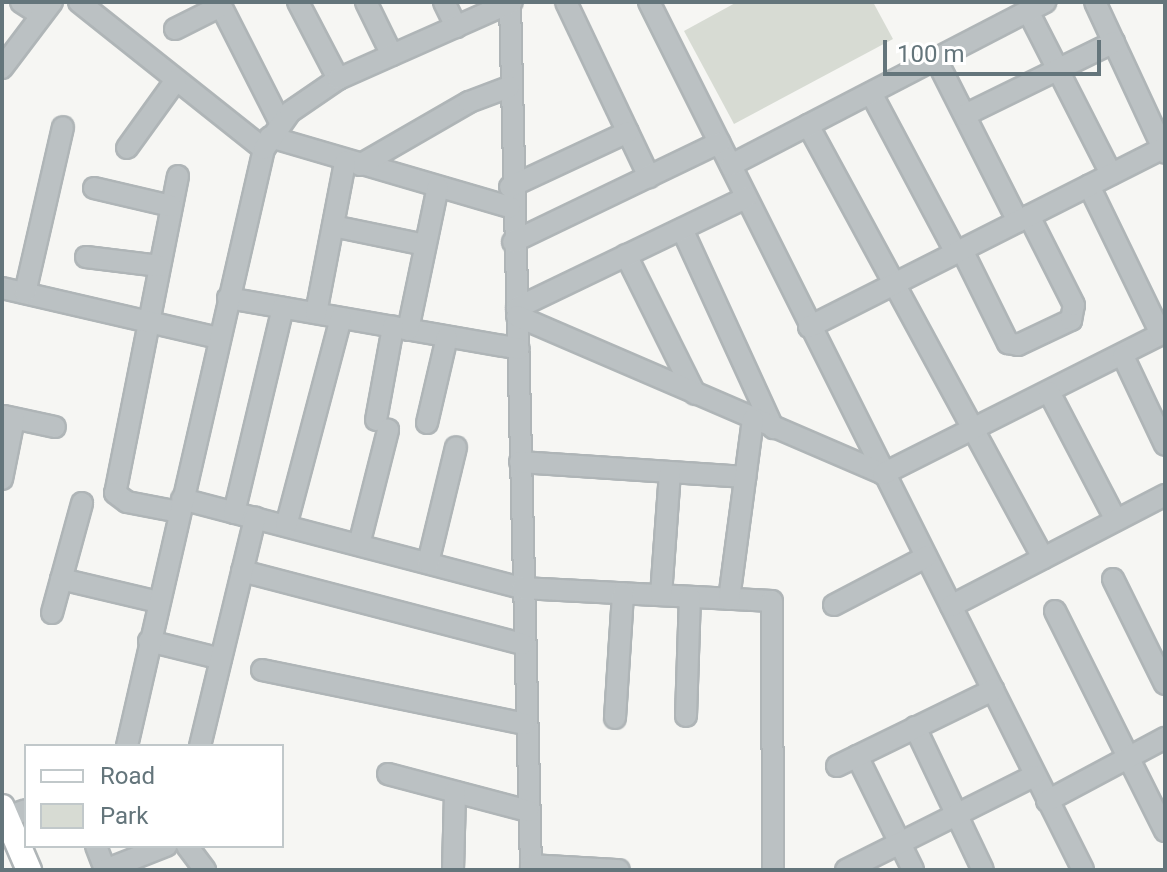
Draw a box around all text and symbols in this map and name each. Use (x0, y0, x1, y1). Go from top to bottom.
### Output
scale bar (887, 24, 1105, 74)
text: 100 m (897, 40, 964, 68)
legend (24, 744, 284, 848)
text: Road (100, 762, 155, 790)
text: Park (100, 802, 148, 830)

